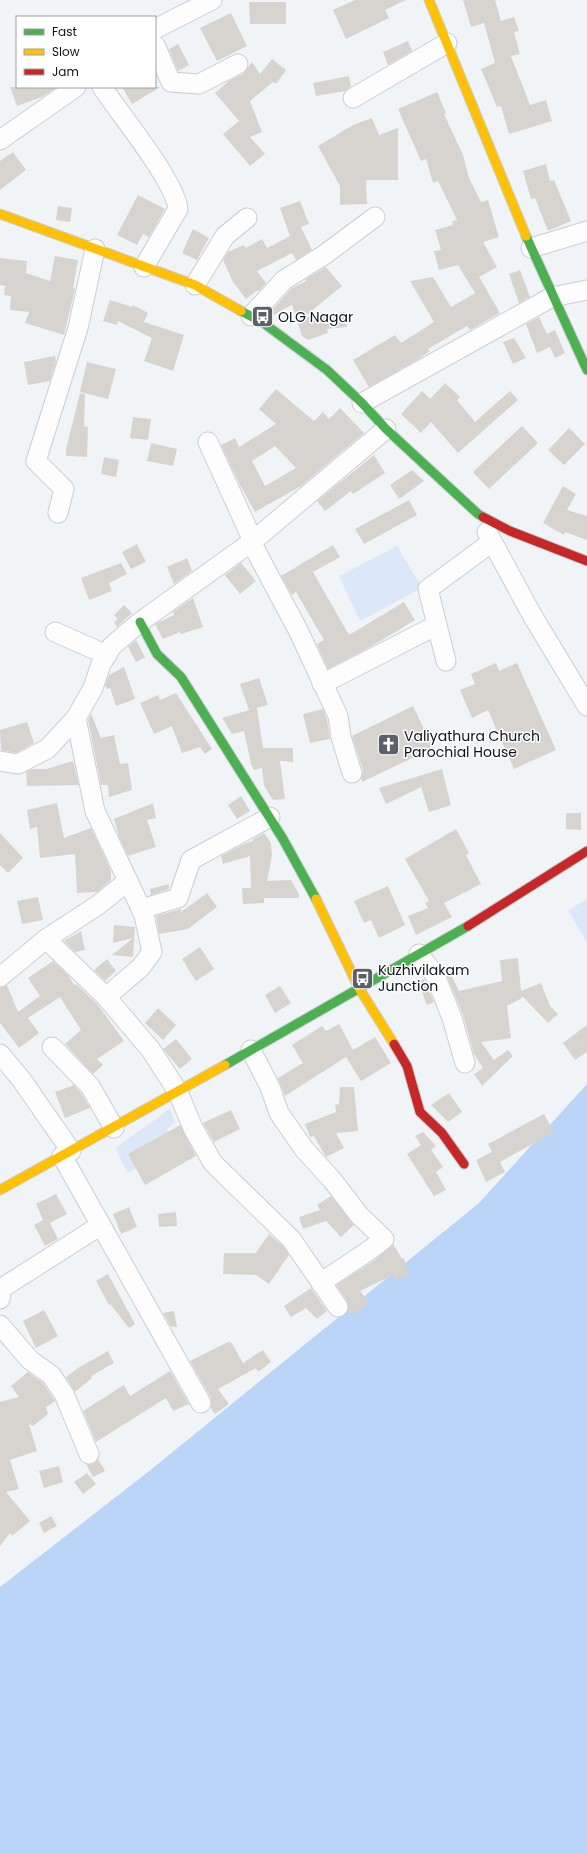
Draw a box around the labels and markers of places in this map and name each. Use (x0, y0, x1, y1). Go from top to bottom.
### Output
bus stop icon: OLG Nagar (249, 304, 275, 330)
place label: OLG Nagar (278, 307, 353, 327)
place label: Valiyathura Church Parochial House (404, 726, 540, 762)
church icon: Valiyathura Church Parochial House (375, 731, 401, 757)
place label: Kuzhivilakam Junction (378, 960, 469, 996)
bus stop icon: Kuzhivilakam Junction (349, 965, 375, 991)

